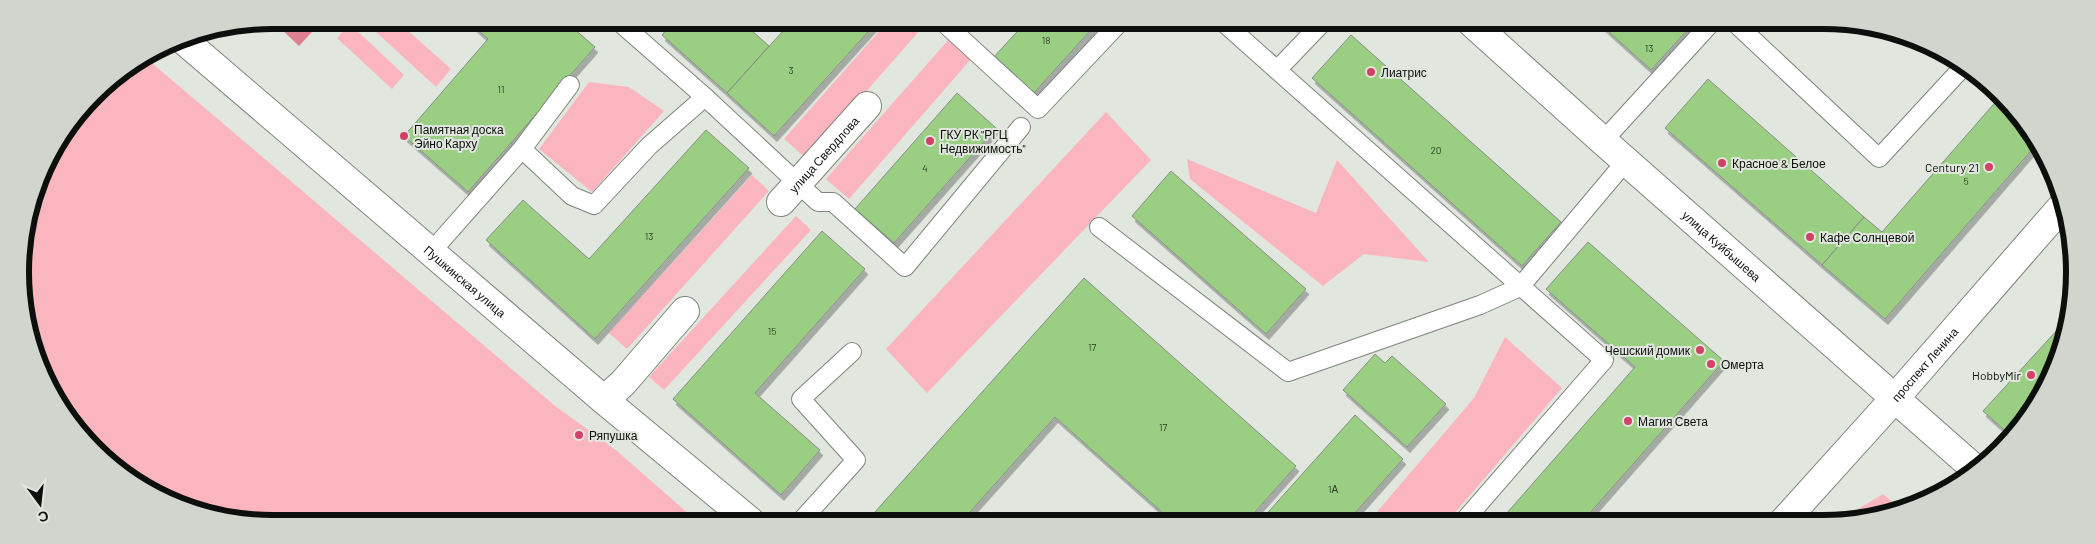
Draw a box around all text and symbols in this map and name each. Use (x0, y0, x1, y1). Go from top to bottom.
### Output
house number: 18 (1042, 34, 1050, 46)
house number: 13 (1645, 42, 1653, 54)
house number: 3 (788, 64, 794, 76)
place label: Лиатрис (1381, 65, 1427, 80)
marker: Лиатрис (1365, 66, 1377, 78)
house number: 11 (497, 83, 505, 95)
street label: улица Свердлова (786, 113, 862, 196)
place label: Памятная доска Эйно Карху (414, 122, 504, 151)
place label: ГКУ РК "РГЦ Недвижимость" (940, 127, 1026, 156)
marker: Памятная доска Эйно Карху (398, 130, 410, 142)
marker: ГКУ РК "РГЦ Недвижимость" (924, 135, 936, 147)
house number: 20 (1430, 144, 1442, 156)
place label: Красное & Белое (1732, 156, 1826, 171)
marker: Красное & Белое (1716, 157, 1728, 169)
place label: Century 21 (1925, 160, 1979, 174)
marker: Century 21 (1983, 161, 1995, 173)
house number: 4 (922, 162, 928, 174)
house number: 5 (1963, 175, 1969, 187)
street label: улица Куйбышева (1679, 207, 1764, 284)
house number: 13 (645, 230, 653, 242)
place label: Кафе Солнцевой (1820, 230, 1914, 245)
marker: Кафе Солнцевой (1804, 231, 1816, 243)
street label: Пушкинская улица (421, 242, 509, 320)
street label: проспект Ленина (1888, 324, 1961, 404)
house number: 15 (768, 325, 776, 337)
house number: 17 (1088, 341, 1096, 353)
place label: Чешский домик (1605, 343, 1691, 358)
marker: Чешский домик (1694, 344, 1706, 356)
place label: Омерта (1721, 357, 1764, 372)
marker: Омерта (1705, 358, 1717, 370)
place label: HobbyMir (1972, 368, 2022, 382)
marker: HobbyMir (2025, 369, 2037, 381)
place label: Магия Света (1638, 414, 1708, 428)
marker: Магия Света (1622, 415, 1634, 427)
house number: 17 (1159, 421, 1167, 433)
place label: Ряпушка (589, 428, 638, 443)
marker: Ряпушка (573, 429, 585, 441)
north arrow (15, 479, 65, 529)
house number: 1А (1328, 483, 1338, 495)
text: С (36, 508, 51, 527)

